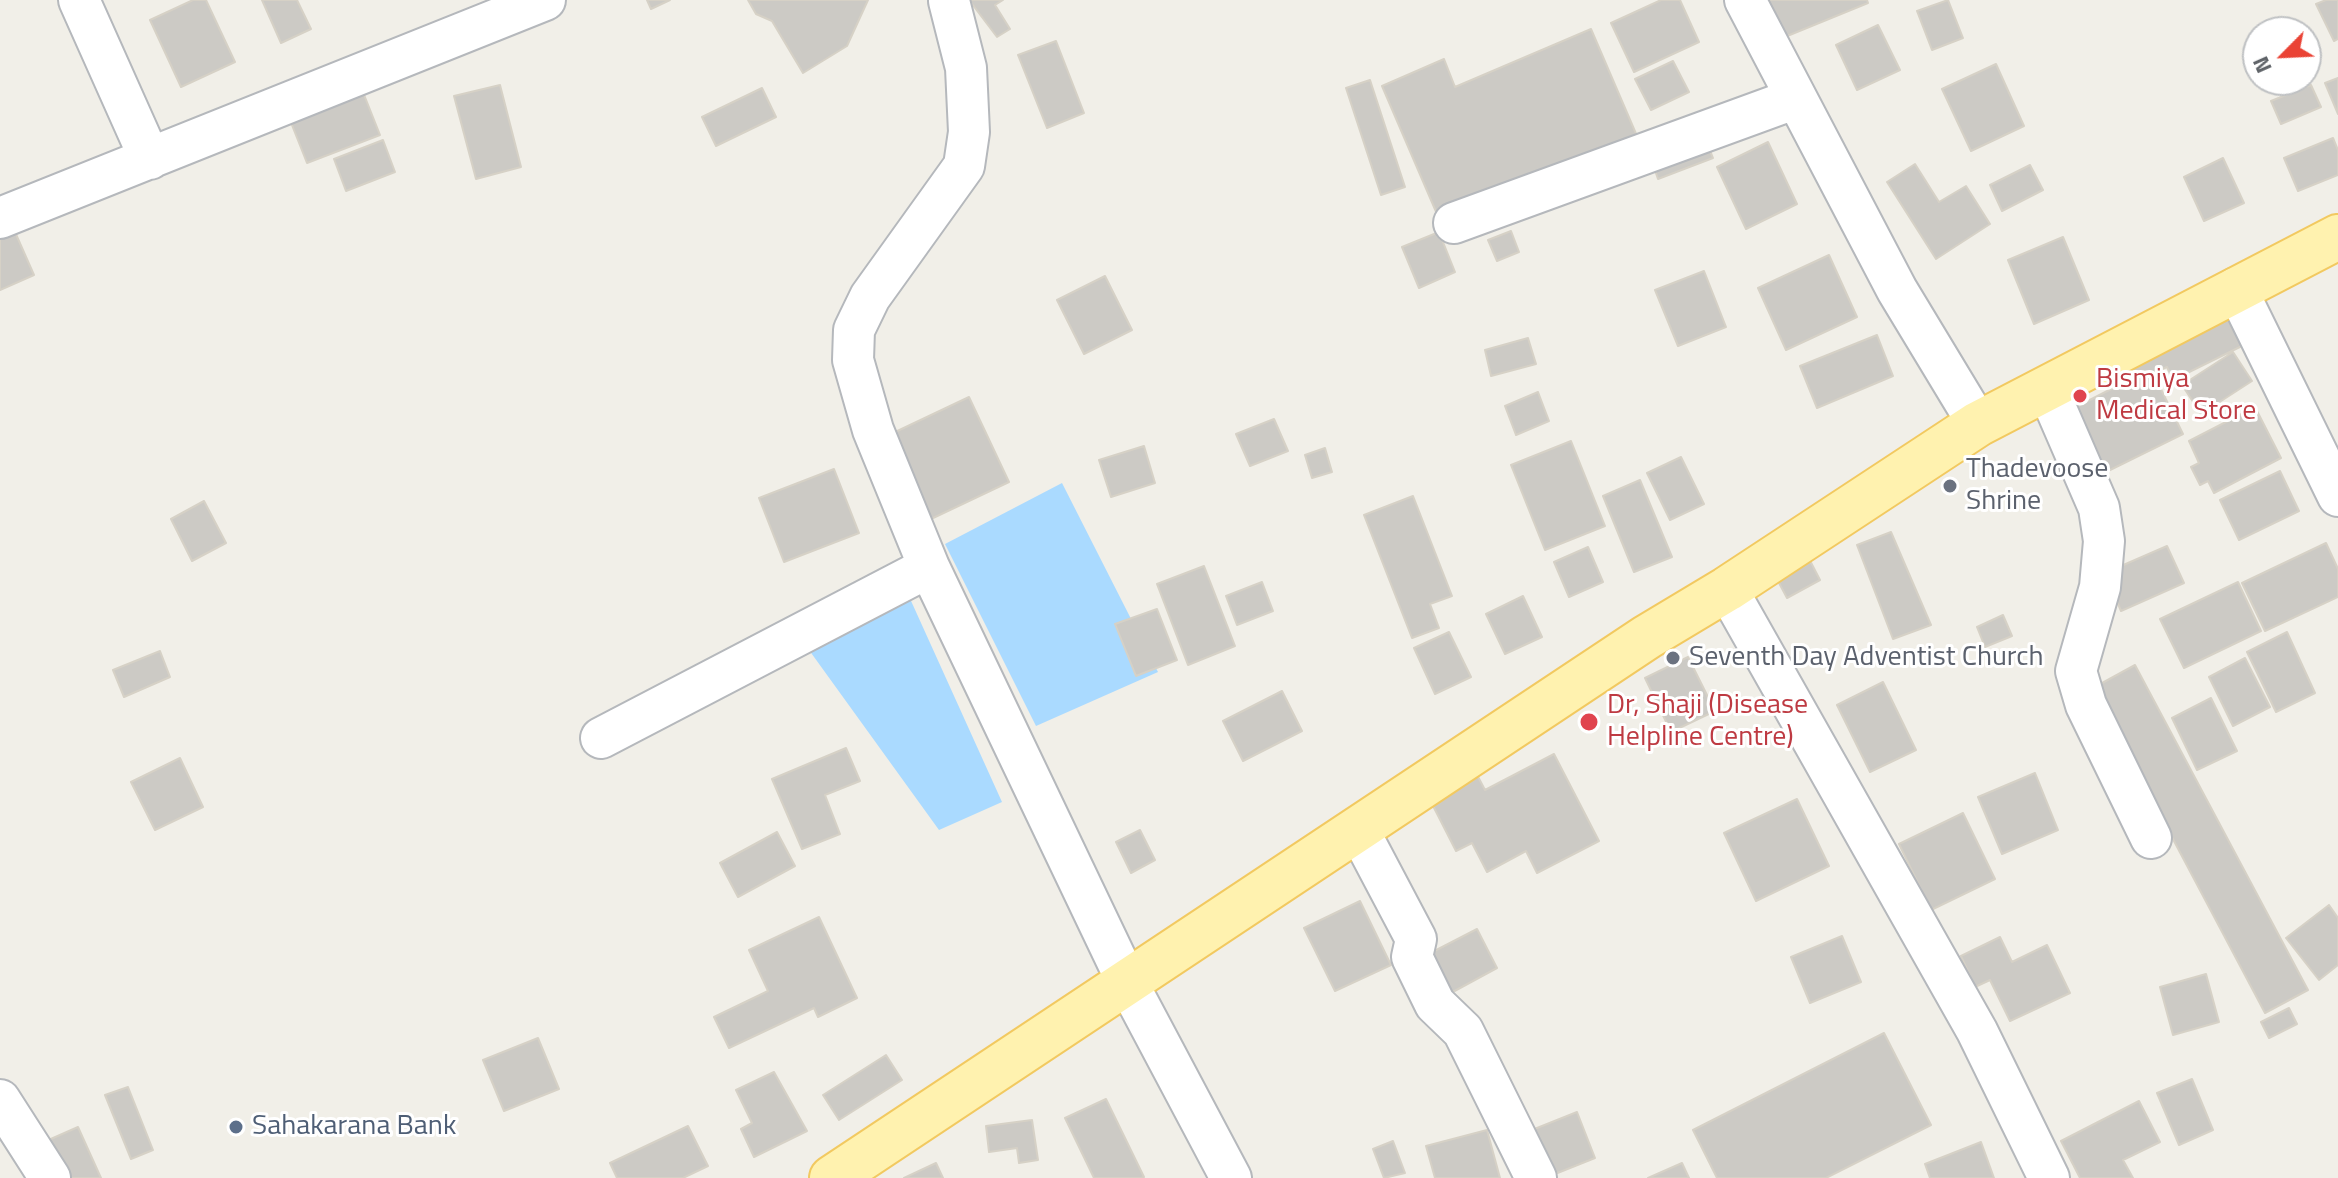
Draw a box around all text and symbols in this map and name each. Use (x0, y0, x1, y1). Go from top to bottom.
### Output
north arrow (2242, 16, 2322, 96)
text: N (2243, 51, 2281, 79)
place label: Bismiya Medical Store (2096, 363, 2256, 429)
marker: Bismiya Medical Store (2071, 387, 2089, 405)
place label: Thadevoose Shrine (1966, 453, 2108, 519)
marker: Thadevoose Shrine (1941, 477, 1959, 495)
place label: Seventh Day Adventist Church (1689, 641, 2043, 675)
marker: Seventh Day Adventist Church (1664, 649, 1682, 667)
place label: Dr, Shaji (Disease Helpline Centre) (1607, 689, 1808, 755)
marker: Dr, Shaji (Disease Helpline Centre) (1578, 711, 1600, 733)
place label: Sahakarana Bank (252, 1110, 456, 1144)
marker: Sahakarana Bank (227, 1118, 245, 1136)

